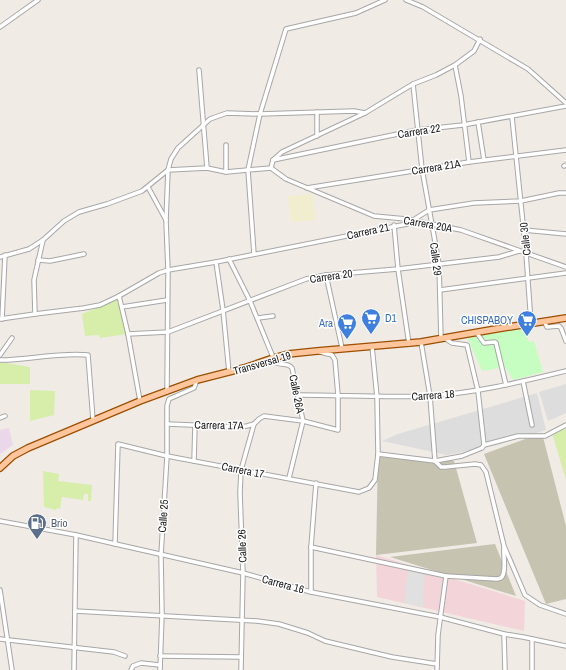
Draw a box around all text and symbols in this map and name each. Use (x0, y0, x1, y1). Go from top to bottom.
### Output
street label: Carrera 22 (397, 121, 441, 141)
street label: Carrera 21A (411, 156, 462, 178)
street label: Carrera 20A (403, 213, 454, 235)
street label: Carrera 21 (345, 220, 391, 242)
street label: Calle 30 (516, 222, 534, 256)
street label: Calle 29 (427, 242, 445, 276)
street label: Carrera 20 (309, 266, 353, 286)
supermarket icon: D1 (360, 307, 382, 335)
supermarket icon: CHISPABOY (516, 309, 538, 337)
place label: D1 (385, 311, 397, 325)
supermarket icon: Ara (336, 312, 358, 340)
place label: CHISPABOY (461, 313, 513, 327)
place label: Ara (318, 316, 333, 330)
street label: Transversal 19 (232, 348, 292, 378)
street label: Calle 26A (286, 373, 308, 415)
street label: Carrera 18 (411, 387, 455, 403)
street label: Carrera 17A (194, 418, 245, 432)
street label: Carrera 17 (221, 459, 265, 481)
street label: Calle 25 (155, 499, 171, 533)
fuel station icon: Brio (26, 512, 48, 540)
place label: Brio (51, 516, 68, 530)
street label: Calle 26 (234, 529, 250, 563)
street label: Carrera 16 (260, 572, 306, 596)

